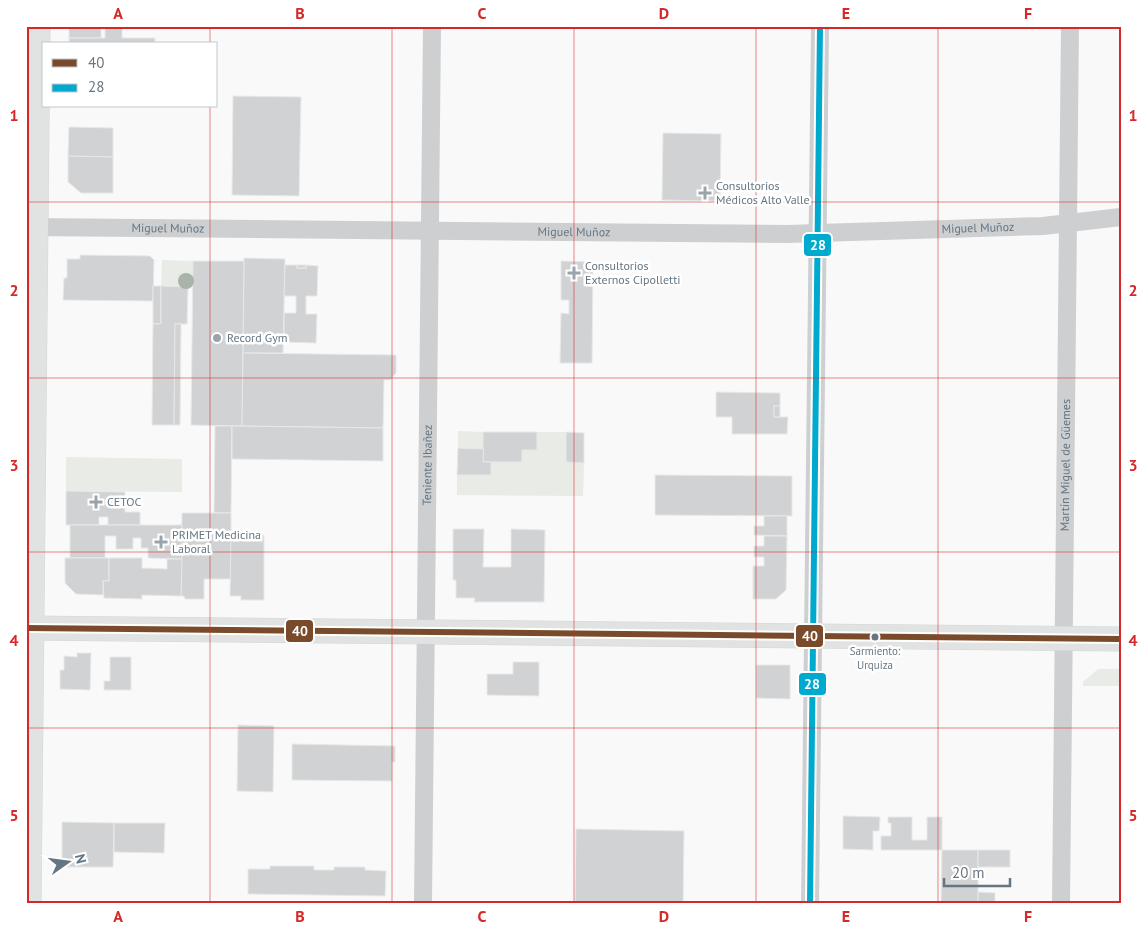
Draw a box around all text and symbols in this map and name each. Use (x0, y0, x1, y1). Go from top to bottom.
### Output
text: A (113, 3, 123, 23)
text: B (295, 3, 305, 23)
text: C (478, 3, 487, 23)
text: D (659, 3, 669, 23)
text: E (842, 3, 850, 23)
text: F (1024, 3, 1032, 23)
legend (42, 42, 218, 108)
text: 40 (88, 53, 104, 72)
text: 28 (88, 77, 104, 96)
text: 1 (9, 105, 19, 125)
text: 1 (1128, 105, 1138, 125)
place label: Consultorios Médicos Alto Valle (716, 178, 810, 207)
marker: Consultorios Médicos Alto Valle (698, 186, 712, 200)
street label: Miguel Muñoz (941, 219, 1014, 236)
street label: Miguel Muñoz (132, 220, 204, 236)
street label: Miguel Muñoz (538, 224, 610, 239)
line badge: 28 (803, 233, 832, 257)
text: 28 (810, 236, 826, 254)
place label: Consultorios Externos Cipolletti (585, 258, 680, 287)
marker: Consultorios Externos Cipolletti (567, 266, 581, 280)
text: 2 (9, 280, 19, 300)
text: 2 (1128, 280, 1138, 300)
place label: Record Gym (227, 330, 288, 345)
marker: Record Gym (211, 332, 223, 344)
street label: Martín Miguel de Güemes (1057, 399, 1073, 531)
street label: Teniente Ibañez (419, 425, 435, 506)
text: 3 (9, 455, 19, 475)
text: 3 (1128, 455, 1138, 475)
place label: CETOC (107, 494, 142, 509)
marker: CETOC (89, 495, 103, 509)
place label: PRIMET Medicina Laboral (172, 527, 261, 556)
marker: PRIMET Medicina Laboral (154, 535, 168, 549)
line badge: 40 (285, 619, 314, 643)
text: 40 (292, 622, 308, 640)
line badge: 40 (795, 624, 824, 648)
text: 40 (802, 627, 818, 645)
text: 4 (9, 630, 19, 650)
text: 4 (1128, 630, 1138, 650)
marker: Sarmiento: Urquiza (870, 632, 880, 642)
place label: Sarmiento: Urquiza (850, 644, 901, 672)
line badge: 28 (798, 672, 827, 696)
text: 28 (804, 675, 820, 693)
text: 5 (9, 805, 19, 825)
text: 5 (1128, 805, 1138, 825)
north arrow (42, 838, 92, 888)
text: N (71, 852, 90, 865)
scale bar (944, 855, 1011, 887)
text: 20 m (952, 863, 985, 882)
text: A (113, 906, 123, 926)
text: B (295, 906, 305, 926)
text: C (478, 906, 487, 926)
text: D (659, 906, 669, 926)
text: E (842, 906, 850, 926)
text: F (1024, 906, 1032, 926)

